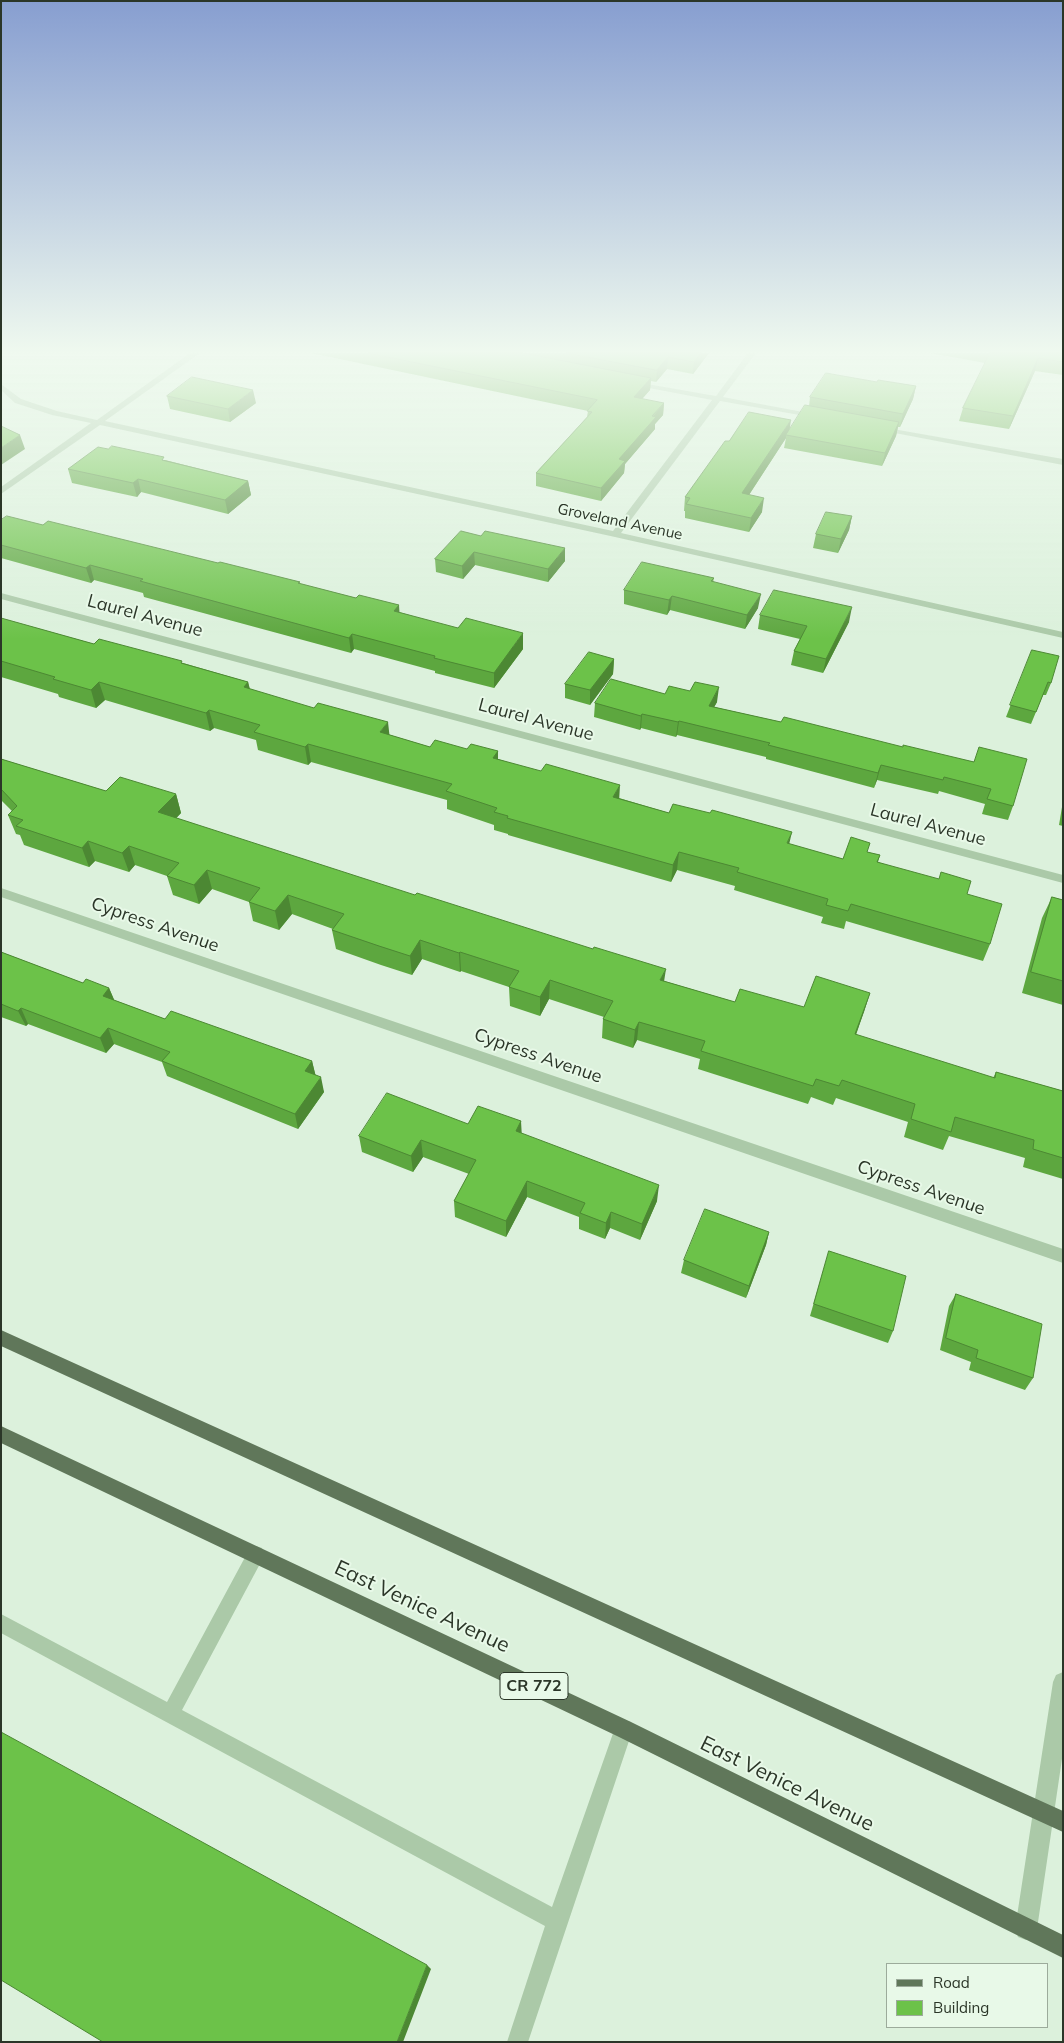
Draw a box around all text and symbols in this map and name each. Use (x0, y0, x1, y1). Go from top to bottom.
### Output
street label: Groveland Avenue (556, 500, 684, 544)
street label: Laurel Avenue (85, 590, 205, 642)
street label: Laurel Avenue (476, 694, 596, 746)
street label: Laurel Avenue (868, 799, 988, 851)
street label: Cypress Avenue (88, 893, 222, 957)
street label: Cypress Avenue (471, 1024, 605, 1088)
street label: Cypress Avenue (854, 1156, 988, 1220)
street label: East Venice Avenue (330, 1555, 514, 1659)
road number: CR 772 (500, 1672, 568, 1700)
street label: East Venice Avenue (696, 1731, 878, 1837)
legend (886, 1963, 1049, 2028)
text: Road (933, 1973, 970, 1992)
text: Building (933, 1998, 989, 2017)

